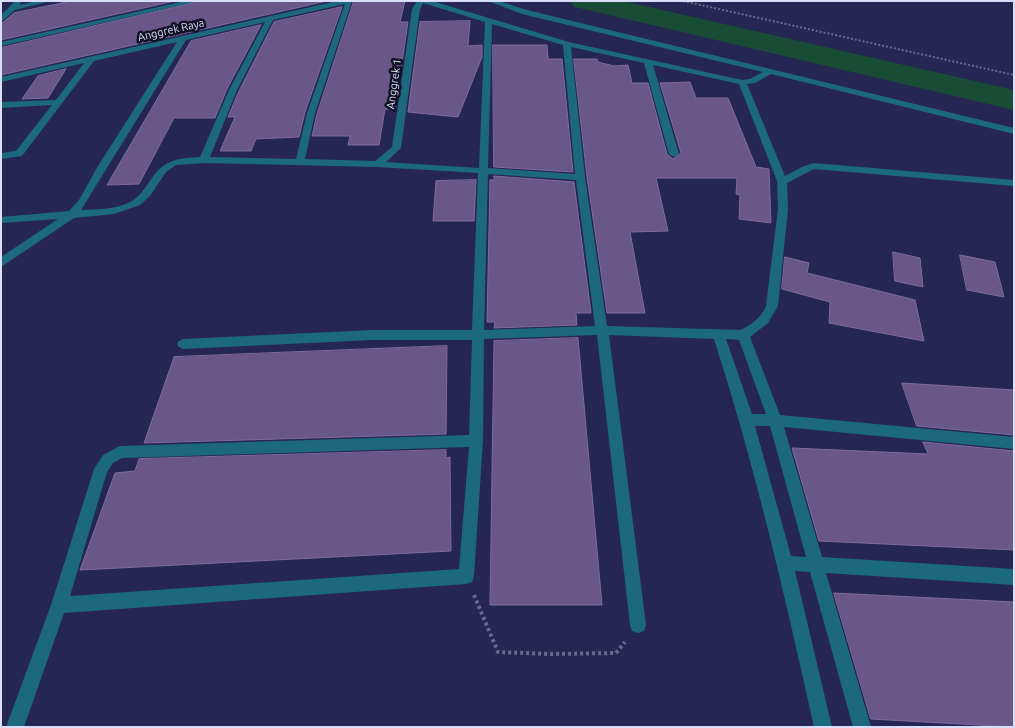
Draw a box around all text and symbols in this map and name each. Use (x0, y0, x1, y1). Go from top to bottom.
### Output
street label: Anggrek Raya (136, 16, 206, 44)
street label: Anggrek 1 (384, 58, 404, 110)

